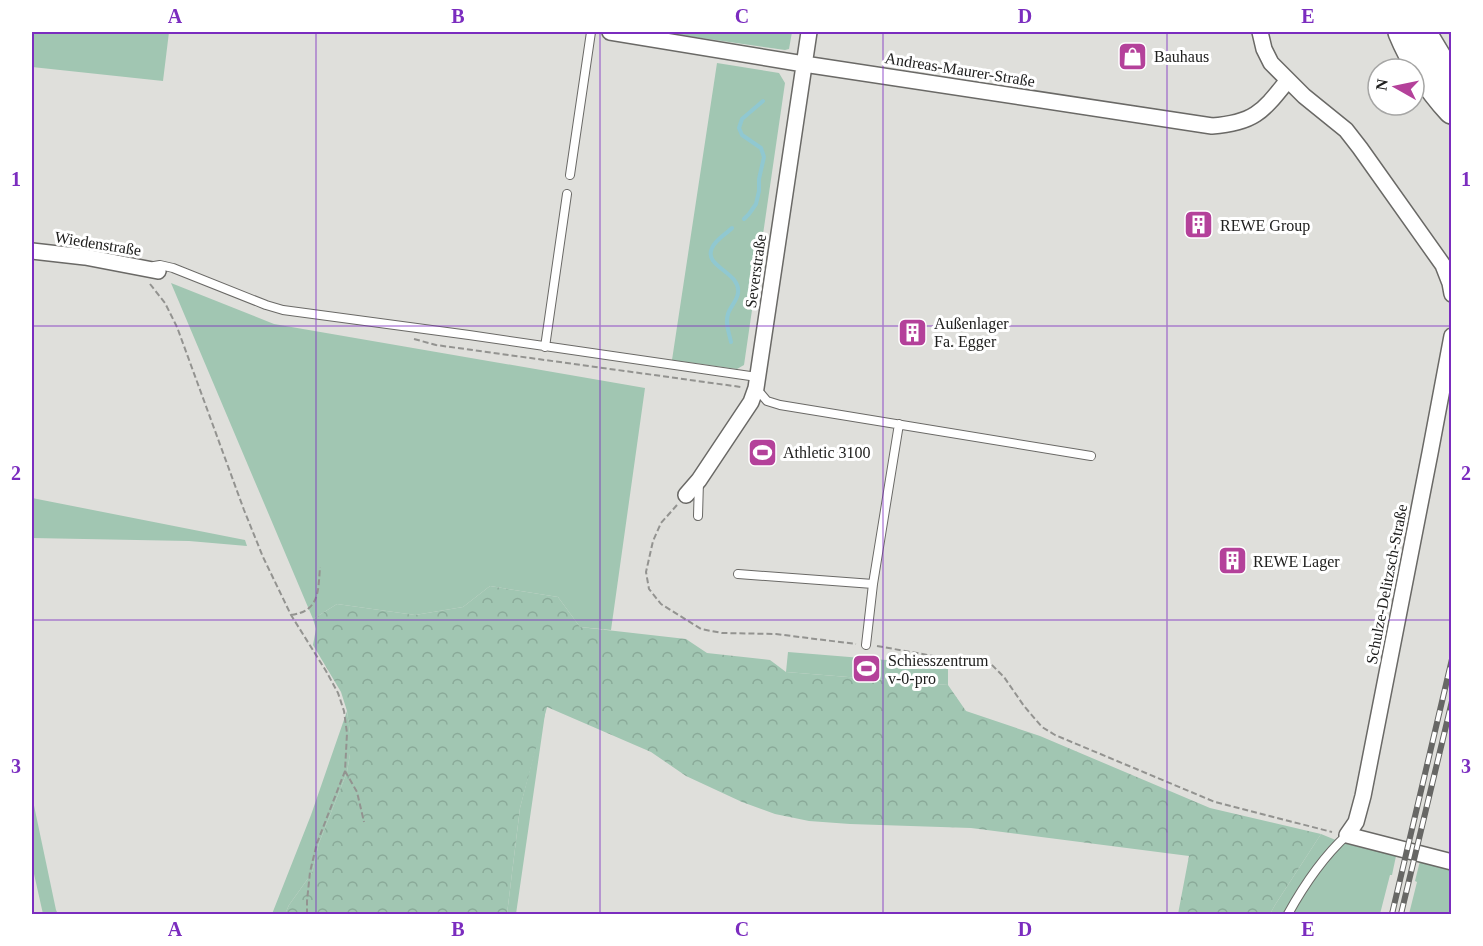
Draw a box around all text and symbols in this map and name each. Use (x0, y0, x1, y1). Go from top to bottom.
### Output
text: A (168, 5, 183, 27)
text: B (451, 5, 465, 27)
text: C (735, 5, 749, 27)
text: D (1018, 5, 1032, 27)
text: E (1301, 5, 1315, 27)
shop icon: Bauhaus (1117, 40, 1149, 72)
place label: Bauhaus (1154, 48, 1209, 65)
street label: Andreas-Maurer-Straße (884, 49, 1036, 90)
north arrow (1366, 57, 1426, 117)
text: N (1372, 77, 1391, 92)
text: 1 (11, 168, 21, 190)
text: 1 (1461, 168, 1471, 190)
building icon: REWE Group (1183, 209, 1215, 241)
place label: REWE Group (1220, 217, 1310, 235)
street label: Wiedenstraße (53, 228, 142, 259)
street label: Severstraße (742, 233, 769, 309)
place label: Außenlager Fa. Egger (934, 315, 1009, 351)
building icon: Außenlager Fa. Egger (897, 316, 929, 348)
sports icon: Athletic 3100 (746, 436, 778, 468)
place label: Athletic 3100 (783, 444, 871, 461)
text: 2 (11, 462, 21, 484)
text: 2 (1461, 462, 1471, 484)
street label: Schulze-Delitzsch-Straße (1363, 503, 1410, 666)
building icon: REWE Lager (1216, 545, 1248, 577)
place label: REWE Lager (1253, 553, 1340, 571)
place label: Schiesszentrum v-0-pro (888, 652, 989, 688)
sports icon: Schiesszentrum v-0-pro (851, 653, 883, 685)
text: 3 (11, 755, 21, 777)
text: 3 (1461, 755, 1471, 777)
text: A (168, 918, 183, 940)
text: B (451, 918, 465, 940)
text: C (735, 918, 749, 940)
text: D (1018, 918, 1032, 940)
text: E (1301, 918, 1315, 940)

